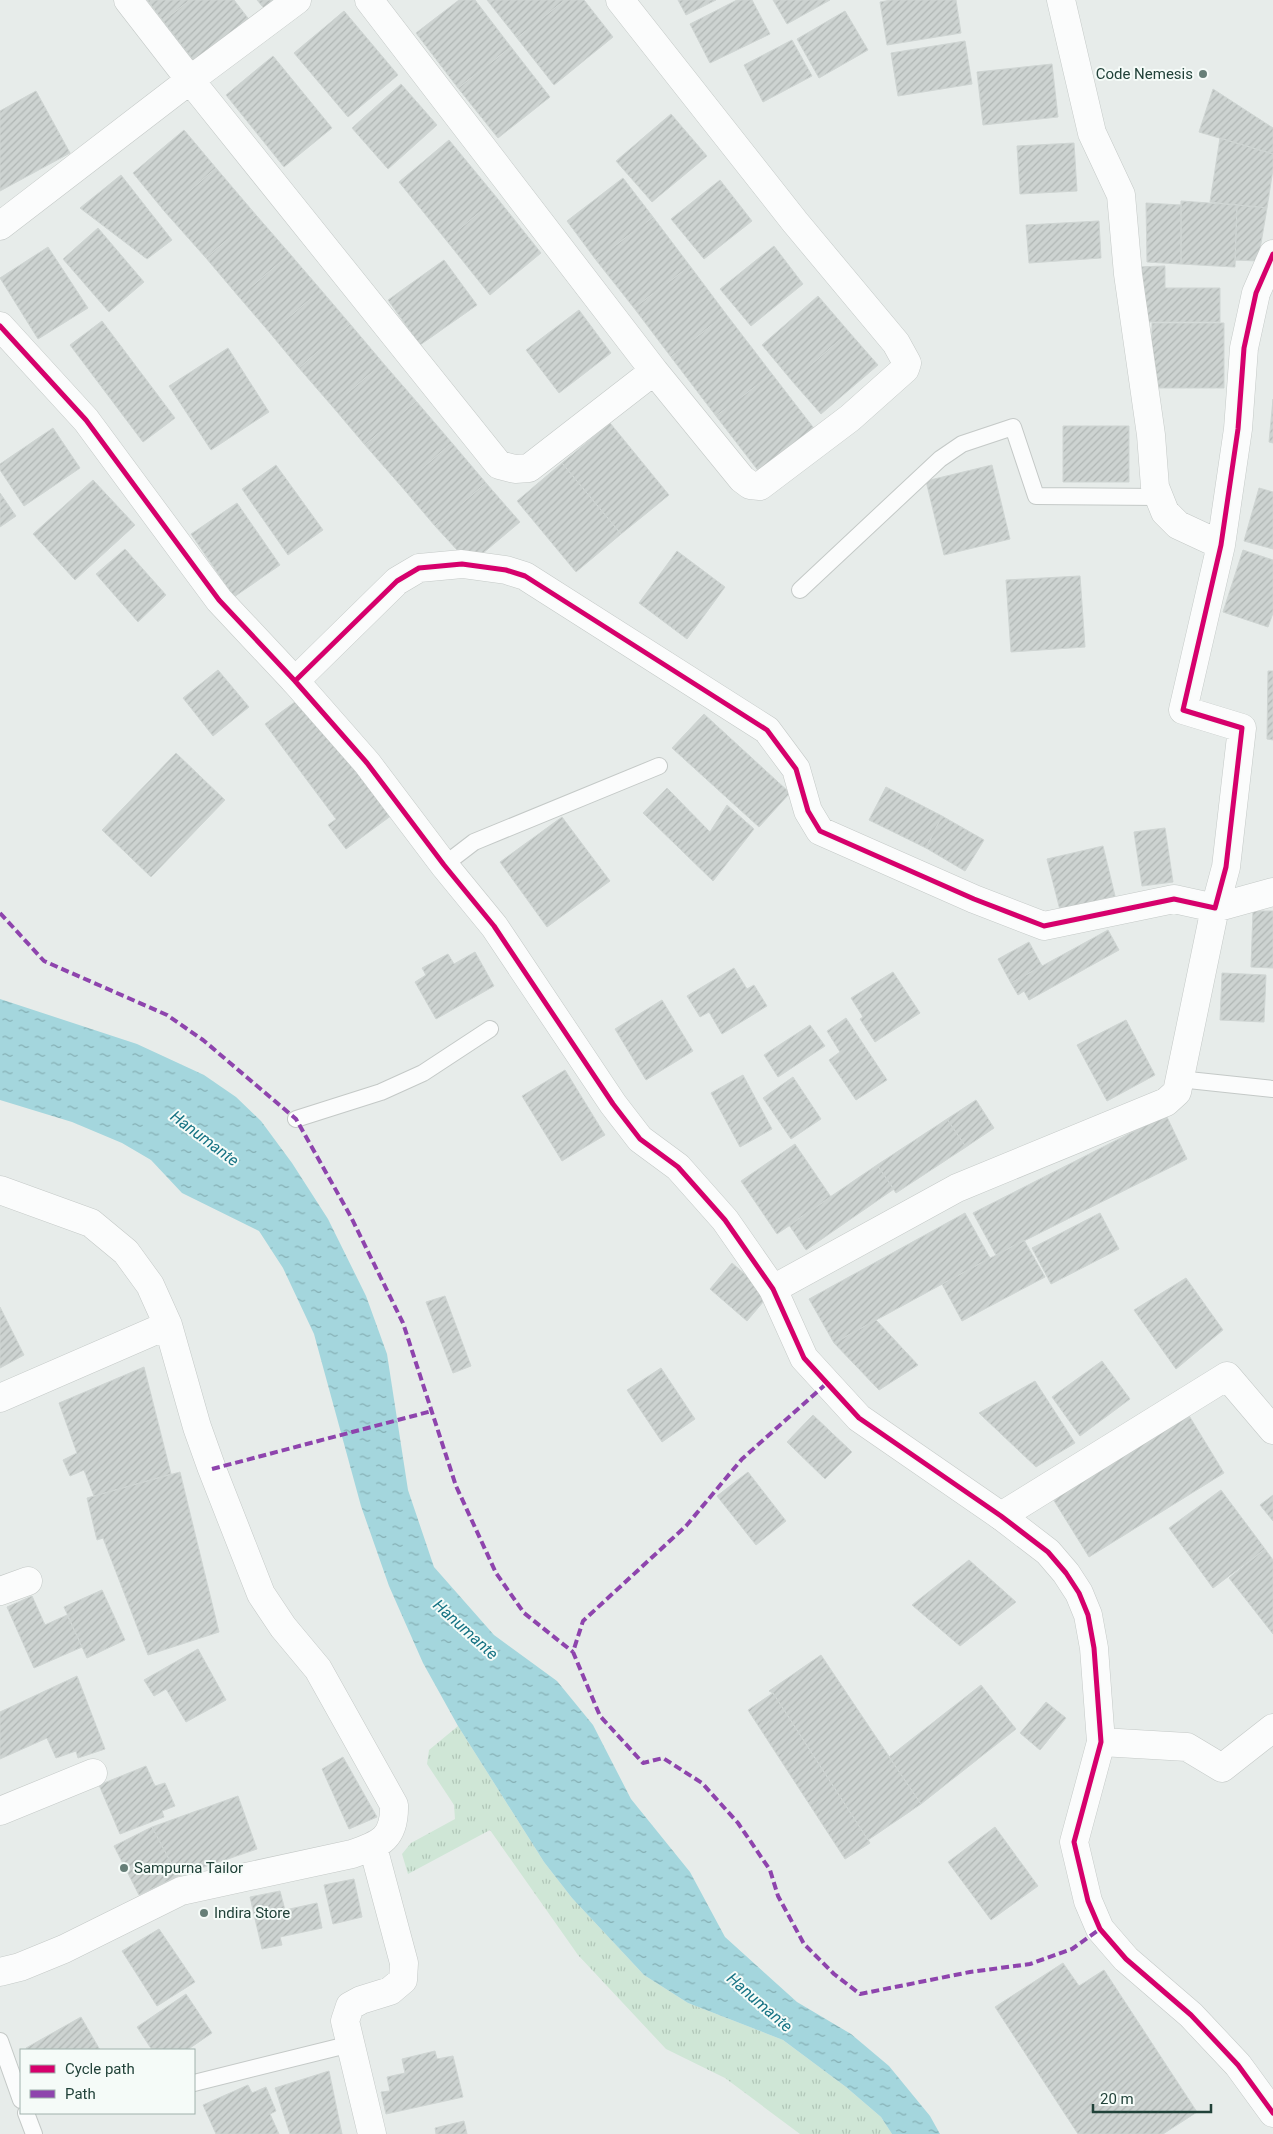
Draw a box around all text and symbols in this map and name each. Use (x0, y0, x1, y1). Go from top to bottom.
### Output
place label: Code Nemesis (1096, 65, 1193, 83)
marker: Code Nemesis (1197, 68, 1209, 80)
water label: Hanumante (167, 1107, 243, 1170)
water label: Hanumante (429, 1595, 502, 1663)
place label: Sampurna Tailor (134, 1859, 243, 1877)
marker: Sampurna Tailor (118, 1862, 130, 1874)
place label: Indira Store (214, 1904, 290, 1922)
marker: Indira Store (198, 1907, 210, 1919)
water label: Hanumante (723, 1969, 796, 2036)
legend (20, 2049, 195, 2114)
text: Cycle path (65, 2060, 135, 2078)
scale bar (1093, 2082, 1210, 2114)
text: Path (65, 2085, 96, 2103)
text: 20 m (1100, 2090, 1134, 2108)

